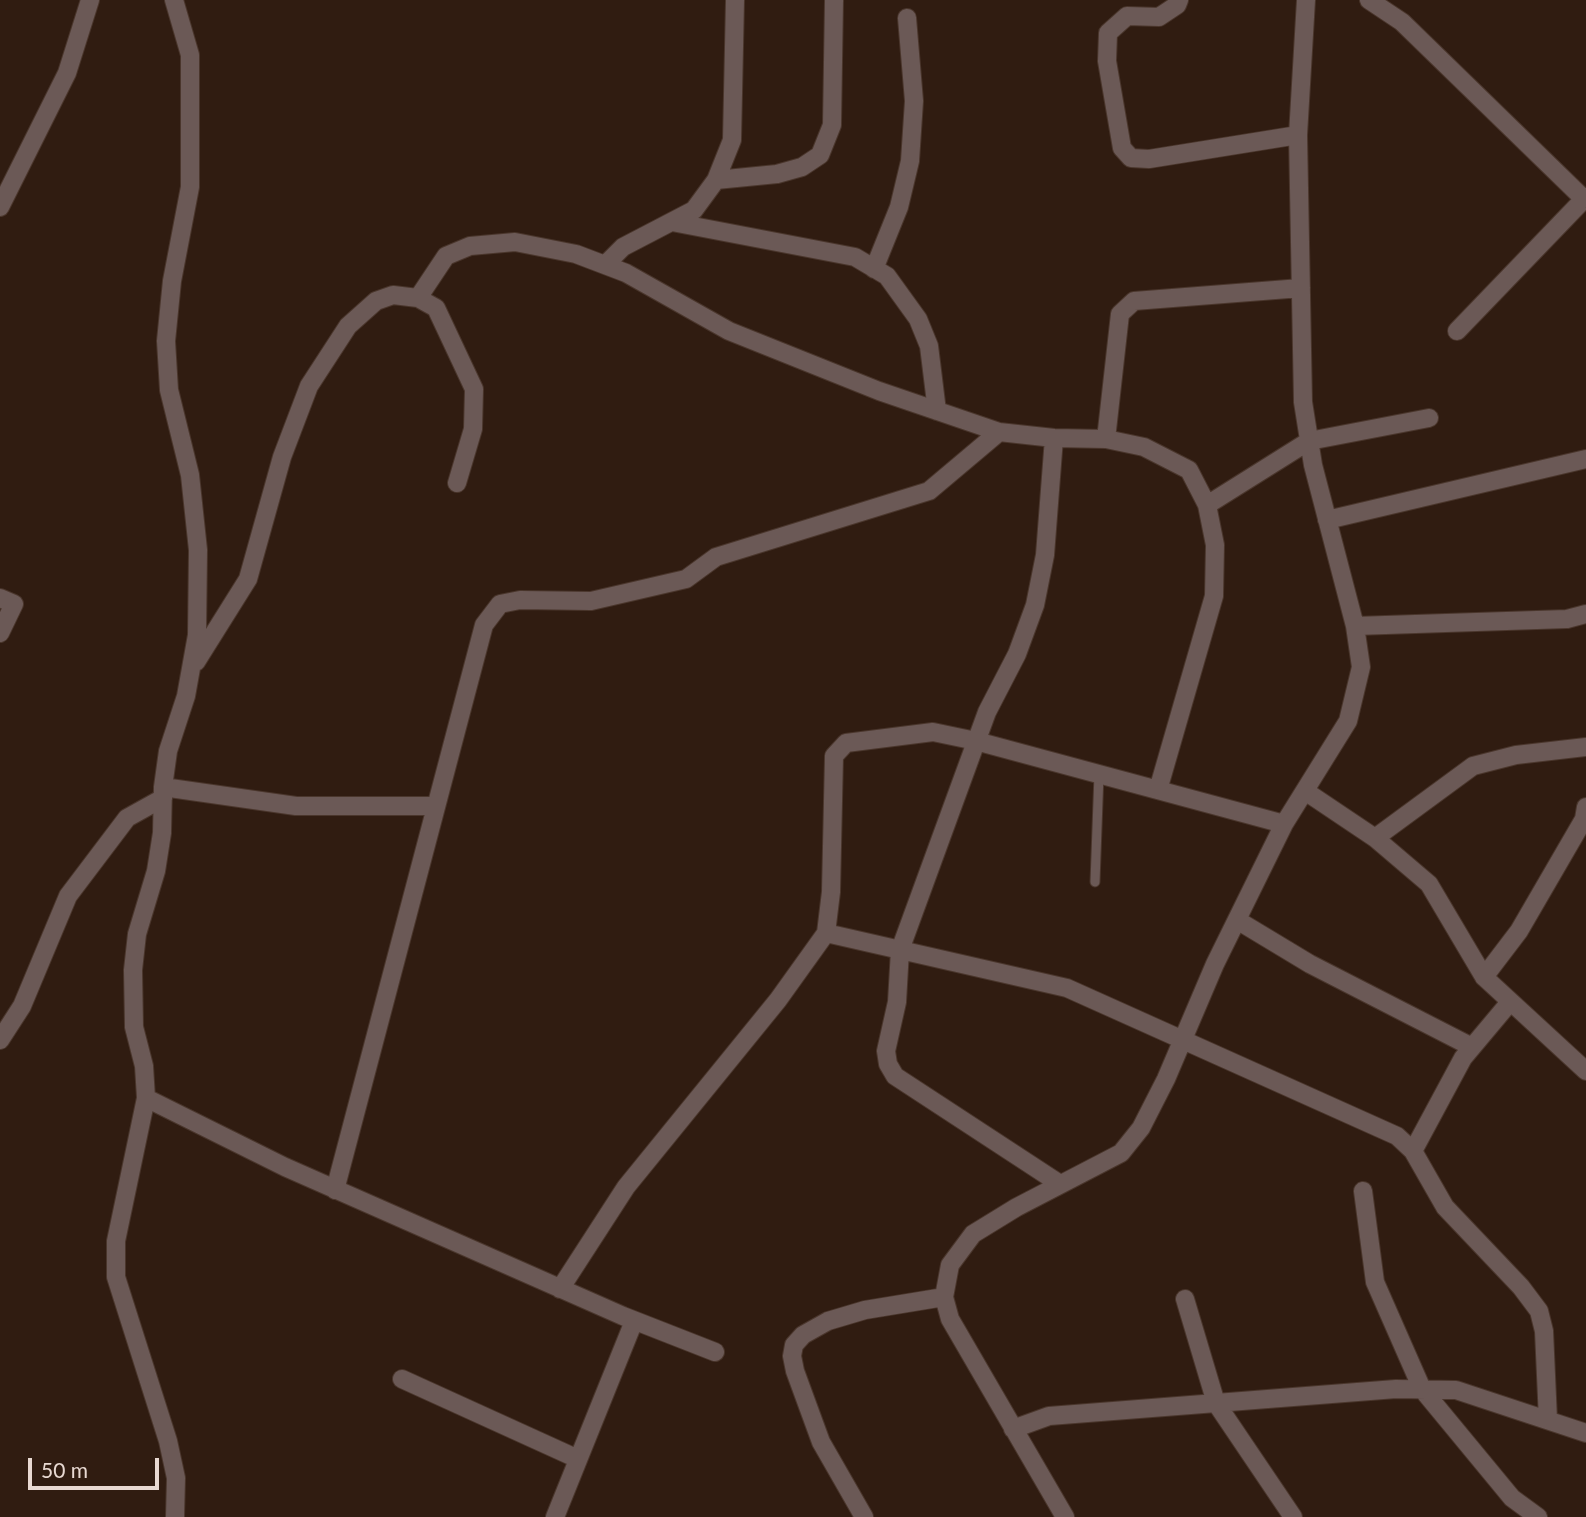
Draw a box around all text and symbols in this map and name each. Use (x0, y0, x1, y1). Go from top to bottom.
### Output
scale bar (32, 1444, 163, 1488)
text: 50 m (41, 1457, 88, 1482)

